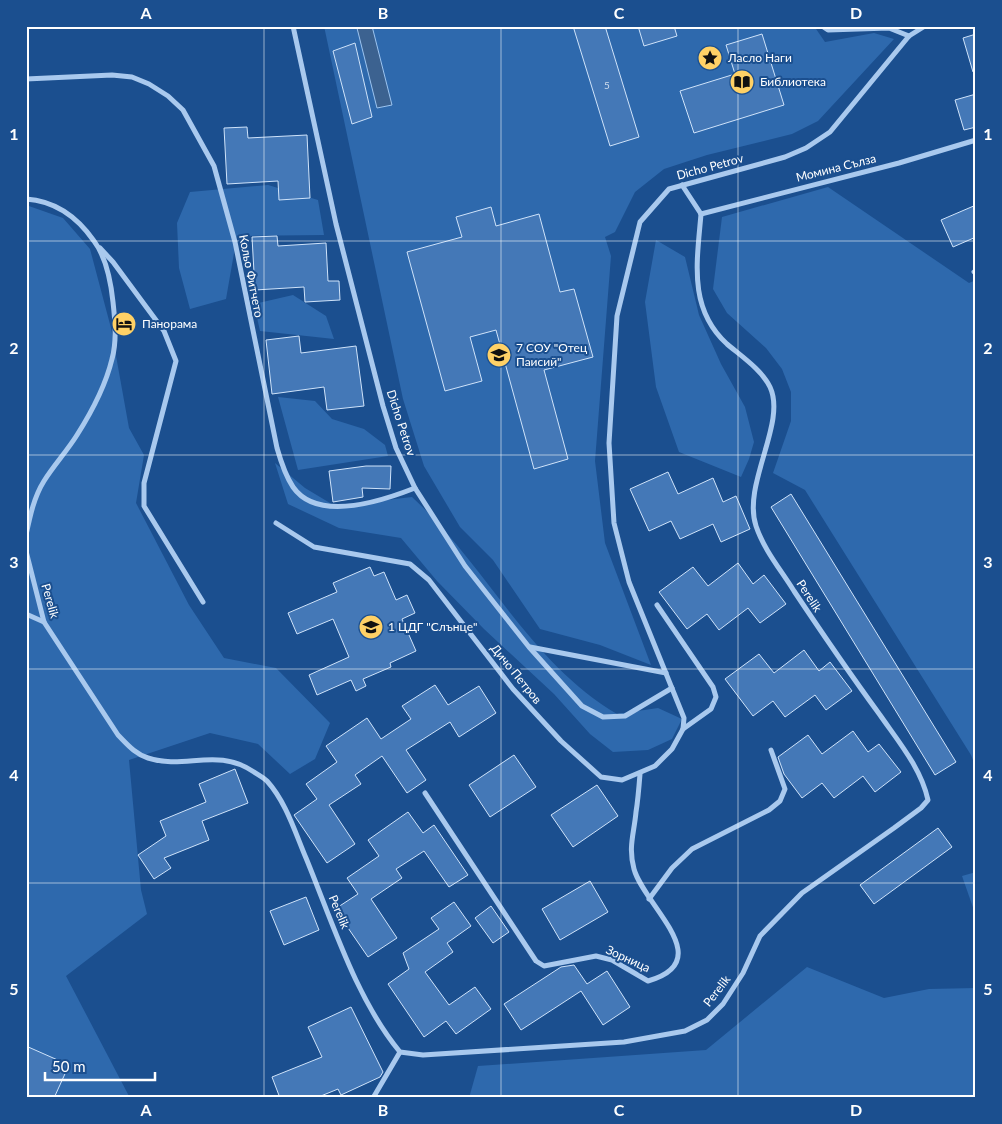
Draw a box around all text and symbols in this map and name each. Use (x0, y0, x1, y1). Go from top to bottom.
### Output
text: A (139, 3, 152, 22)
text: B (378, 3, 388, 22)
text: C (614, 3, 625, 22)
text: D (850, 3, 862, 22)
place icon: Ласло Наги (697, 45, 723, 71)
place label: Ласло Наги (727, 50, 792, 65)
library icon: Библиотека (729, 69, 755, 95)
place label: Библиотека (760, 74, 826, 89)
house number: 5 (604, 79, 610, 91)
text: 1 (9, 124, 19, 143)
text: 1 (983, 124, 993, 143)
street label: Dicho Petrov (675, 150, 746, 183)
street label: Момина Сълза (794, 150, 878, 185)
street label: Кольо Фитчето (236, 233, 267, 319)
hotel icon: Панорама (111, 311, 137, 337)
place label: Панорама (142, 316, 197, 331)
text: 2 (9, 338, 19, 357)
text: 2 (983, 338, 993, 357)
place label: 7 СОУ "Отец Паисий" (516, 340, 588, 369)
school or university icon: 7 СОУ "Отец Паисий" (486, 342, 512, 368)
street label: Dicho Petrov (384, 388, 419, 459)
text: 3 (9, 552, 19, 571)
text: 3 (983, 552, 993, 571)
street label: Perelik (793, 577, 826, 615)
street label: Perelik (38, 582, 63, 621)
school or university icon: 1 ЦДГ "Слънце" (358, 614, 384, 640)
place label: 1 ЦДГ "Слънце" (388, 619, 477, 634)
street label: Дичо Петров (488, 641, 545, 707)
text: 4 (9, 765, 19, 784)
text: 4 (983, 765, 993, 784)
street label: Perelik (326, 893, 354, 932)
street label: Зорница (604, 942, 653, 975)
street label: Perelik (700, 971, 734, 1009)
text: 5 (9, 979, 19, 998)
text: 5 (983, 979, 993, 998)
scale bar (45, 1049, 155, 1081)
text: 50 m (52, 1057, 86, 1075)
text: A (139, 1100, 152, 1119)
text: B (378, 1100, 388, 1119)
text: C (614, 1100, 625, 1119)
text: D (850, 1100, 862, 1119)

